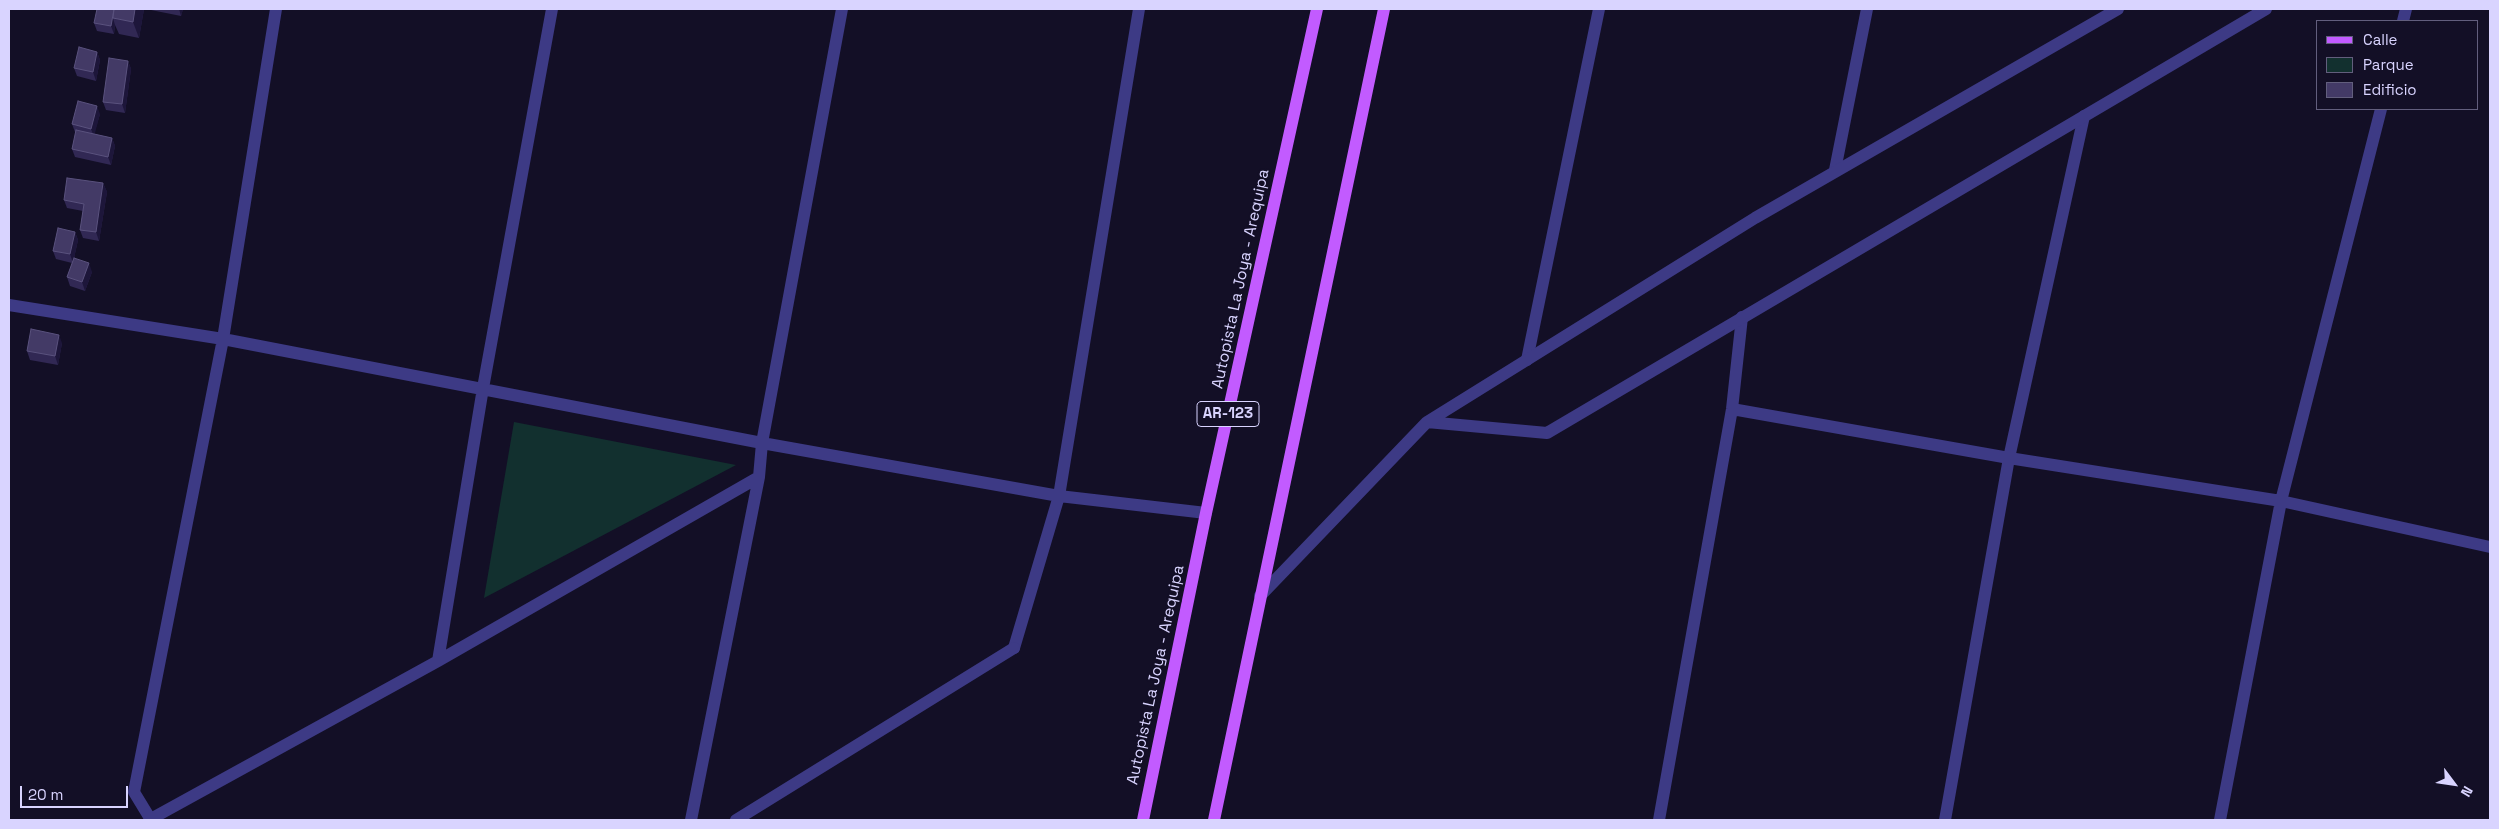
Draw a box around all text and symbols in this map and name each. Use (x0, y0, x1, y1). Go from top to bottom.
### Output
legend (2316, 20, 2479, 110)
text: Calle (2363, 30, 2398, 49)
text: Parque (2363, 55, 2414, 74)
text: Edificio (2363, 80, 2417, 99)
street label: Autopista La Joya - Arequipa (1208, 167, 1274, 391)
road number: AR-123 (1197, 402, 1259, 426)
street label: Autopista La Joya - Arequipa (1123, 563, 1189, 787)
north arrow (2429, 759, 2479, 809)
scale bar (22, 776, 130, 808)
text: N (2457, 783, 2477, 800)
text: 20 m (28, 785, 63, 804)

